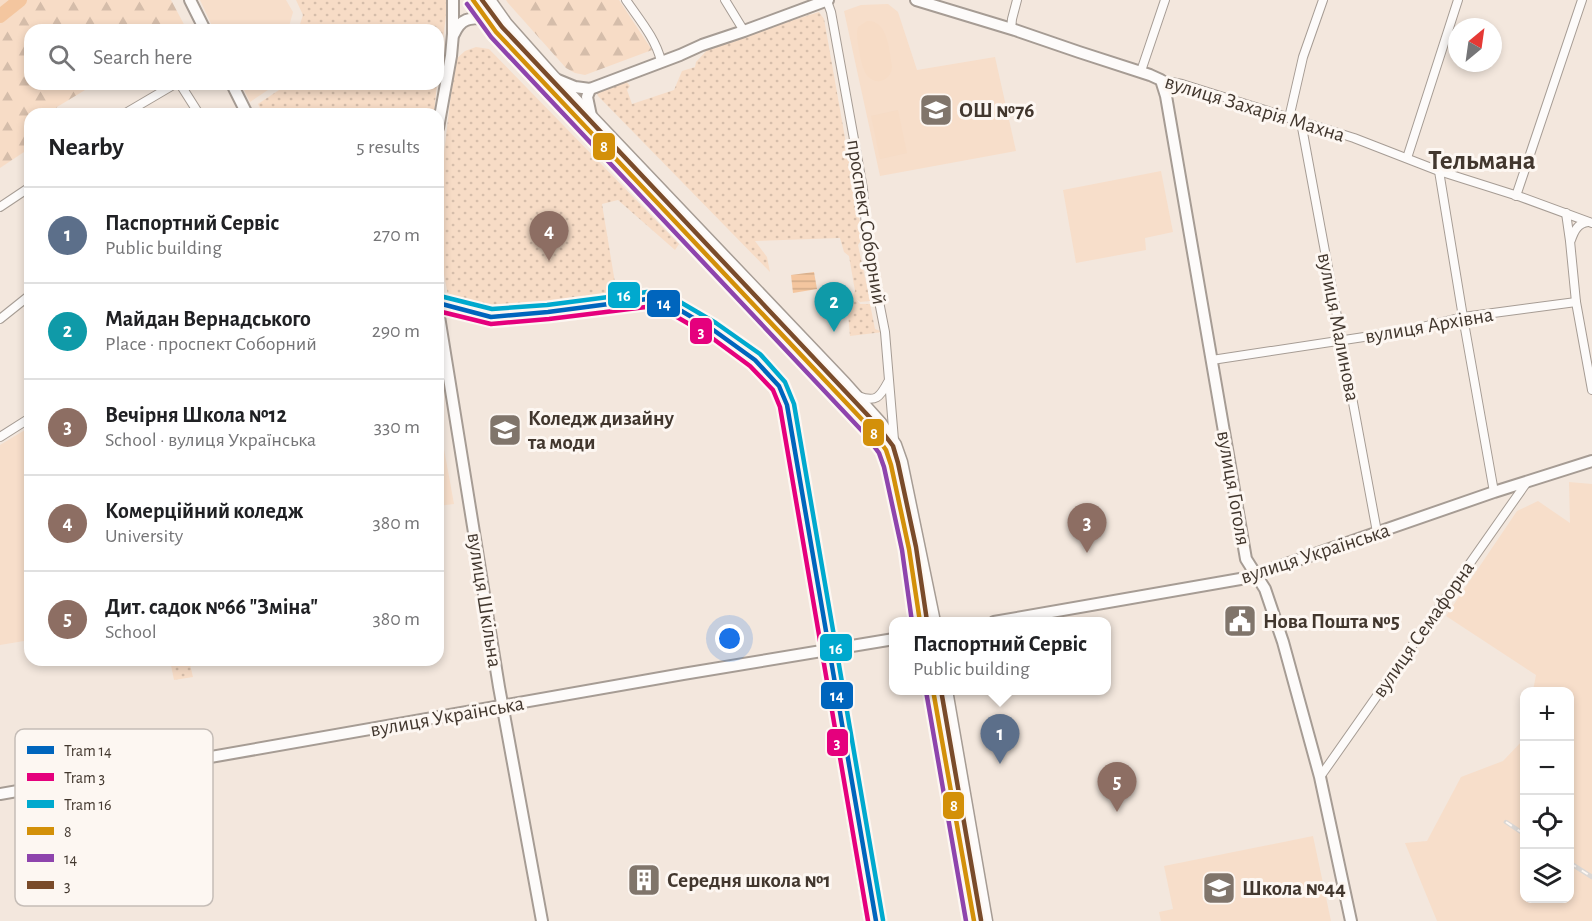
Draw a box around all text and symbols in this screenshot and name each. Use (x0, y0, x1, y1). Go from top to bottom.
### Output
north arrow (1448, 18, 1502, 72)
search box (24, 24, 444, 90)
icon: search (45, 41, 78, 74)
text: Search here (93, 46, 192, 68)
street label: вулиця Захарія Махна (1162, 71, 1348, 146)
school or university icon: ОШ №76 (918, 92, 954, 128)
place label: ОШ №76 (959, 100, 1034, 121)
line badge: 8 (592, 132, 616, 161)
text: Nearby (48, 134, 124, 160)
text: 5 results (356, 137, 420, 157)
street label: проспект Соборний (843, 138, 890, 306)
text: 8 (600, 139, 608, 155)
district label: Тельмана (1428, 147, 1536, 174)
text: Паспортний Сервіс (105, 212, 279, 234)
pin: 4 (530, 212, 568, 261)
text: 1 (64, 225, 71, 245)
text: 270 m (373, 225, 420, 245)
text: Public building (105, 238, 222, 258)
street label: вулиця Малинова (1314, 251, 1363, 404)
line badge: 16 (607, 281, 641, 309)
pin: 2 (814, 282, 854, 332)
text: 16 (617, 288, 631, 304)
line badge: 14 (646, 289, 681, 318)
text: 14 (657, 296, 671, 312)
street label: вулиця Архівна (1363, 304, 1495, 347)
text: Майдан Вернадського (105, 308, 311, 330)
line badge: 3 (689, 317, 713, 345)
text: 2 (63, 321, 72, 341)
text: 290 m (372, 321, 420, 341)
text: 3 (698, 324, 705, 340)
text: Place · проспект Соборний (105, 334, 317, 354)
text: Вечірня Школа №12 (105, 404, 287, 426)
place label: Коледж дизайну та моди (527, 408, 674, 453)
school or university icon: Коледж дизайну та моди (487, 412, 523, 448)
text: 3 (63, 417, 72, 437)
text: 330 m (374, 417, 420, 437)
line badge: 8 (862, 418, 885, 447)
text: 8 (870, 426, 878, 442)
street label: вулиця Гоголя (1213, 429, 1254, 547)
text: School · вулиця Українська (105, 430, 316, 450)
text: Комерційний коледж (105, 500, 303, 522)
pin: 3 (1068, 504, 1106, 553)
text: 4 (62, 513, 73, 533)
text: 380 m (372, 513, 420, 533)
street label: вулиця Українська (1238, 519, 1393, 588)
text: University (105, 526, 183, 546)
street label: вулиця Шкільна (463, 531, 506, 669)
street label: вулиця Семафорна (1369, 557, 1478, 701)
text: Дит. садок №66 "Зміна" (105, 596, 318, 618)
public building icon: Нова Пошта №5 (1222, 603, 1258, 639)
text: 5 (63, 609, 72, 629)
text: 380 m (372, 609, 420, 629)
place label: Нова Пошта №5 (1263, 611, 1400, 632)
popup (889, 617, 1111, 695)
text: School (105, 622, 157, 642)
your location (715, 624, 744, 653)
line badge: 16 (819, 633, 853, 662)
text: Паспортний Сервіс (913, 633, 1087, 655)
text: 16 (829, 641, 843, 657)
text: Public building (913, 659, 1030, 679)
line badge: 14 (820, 681, 854, 710)
map controls (1520, 687, 1574, 903)
button: + (1520, 687, 1574, 741)
text: 14 (830, 688, 844, 704)
street label: вулиця Українська (369, 693, 526, 740)
pin: 1 (980, 714, 1020, 764)
line badge: 3 (826, 728, 849, 757)
legend (15, 729, 213, 906)
text: 3 (834, 735, 841, 751)
button: − (1520, 741, 1574, 795)
text: Tram 14 (64, 743, 112, 759)
pin: 5 (1098, 762, 1136, 812)
text: Tram 3 (64, 770, 105, 786)
line badge: 8 (942, 791, 965, 820)
button: locate (1520, 795, 1574, 849)
text: Tram 16 (64, 797, 112, 813)
text: 8 (950, 798, 958, 814)
text: 8 (64, 824, 72, 840)
button: layers (1520, 849, 1574, 903)
text: 14 (64, 851, 78, 867)
building icon: Середня школа №1 (626, 862, 662, 898)
place label: Середня школа №1 (667, 870, 831, 891)
school or university icon: Школа №44 (1201, 870, 1237, 906)
text: 3 (64, 878, 71, 894)
place label: Школа №44 (1242, 878, 1346, 899)

